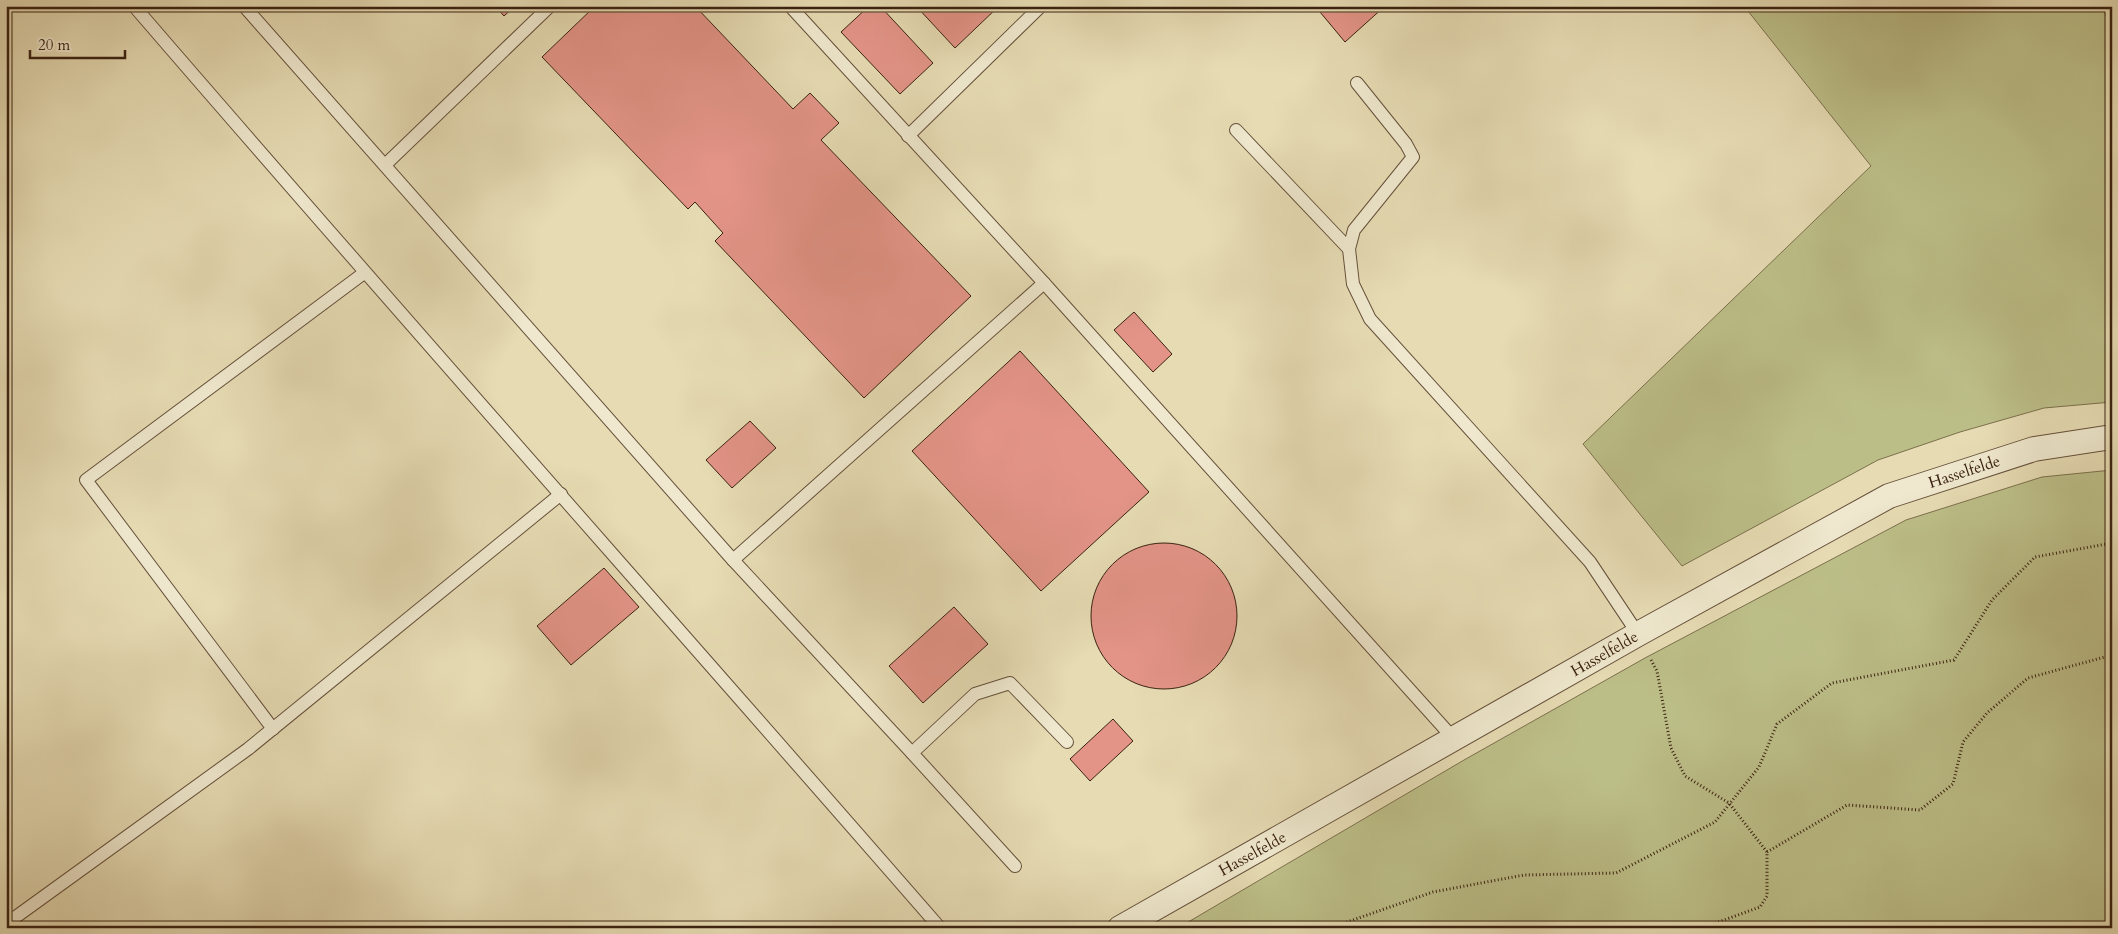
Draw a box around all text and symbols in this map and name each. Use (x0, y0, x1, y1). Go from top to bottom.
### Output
scale bar (30, 28, 125, 60)
text: 20 m (38, 35, 70, 55)
street label: Hasselfelde (1926, 450, 2003, 494)
street label: Hasselfelde (1567, 626, 1642, 682)
street label: Hasselfelde (1215, 826, 1290, 882)

